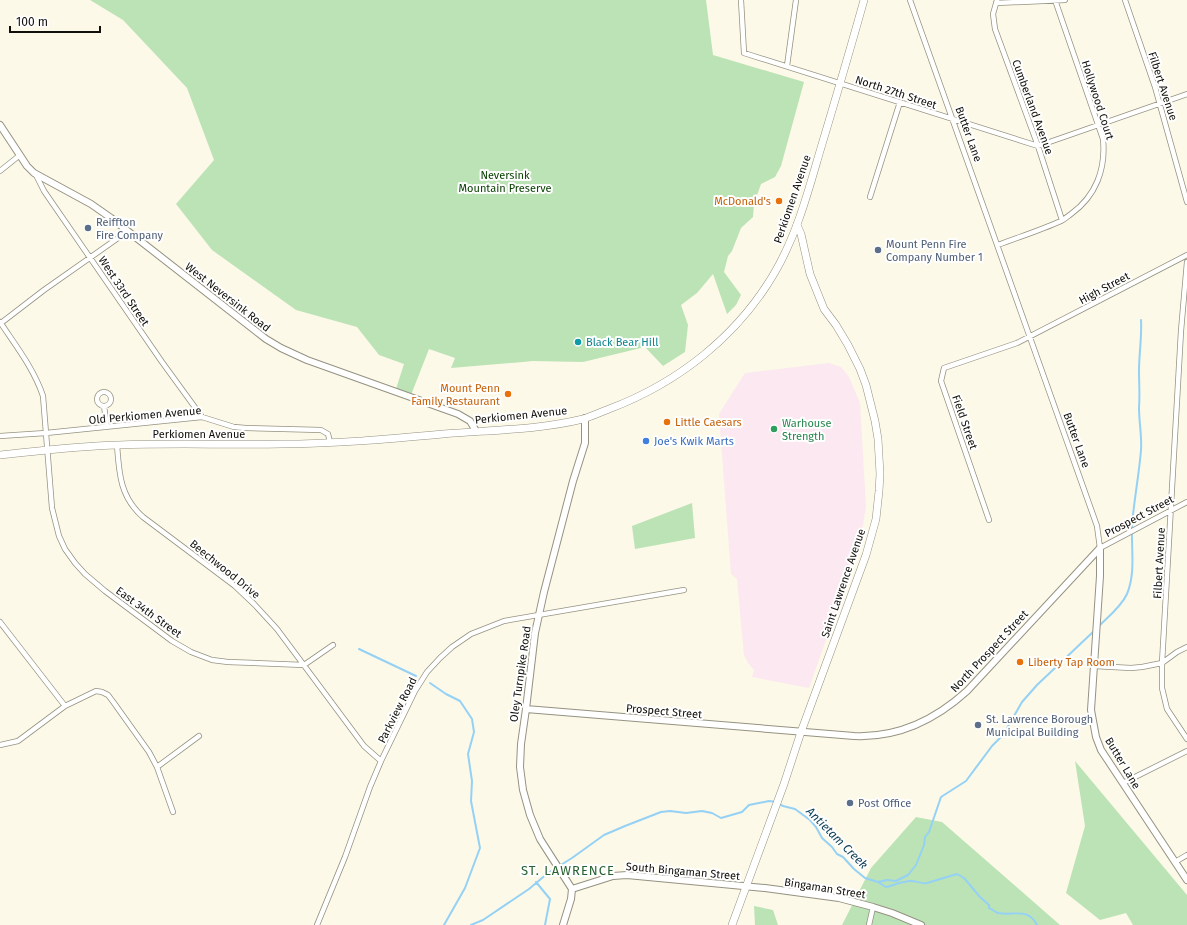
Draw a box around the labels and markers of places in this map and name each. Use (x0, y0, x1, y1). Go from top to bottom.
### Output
place label: McDonald's (714, 195, 771, 208)
marker: McDonald's (774, 196, 784, 206)
place label: Reiffton Fire Company (96, 216, 164, 242)
marker: Reiffton Fire Company (83, 223, 93, 233)
place label: Mount Penn Fire Company Number 1 (886, 238, 983, 264)
marker: Mount Penn Fire Company Number 1 (873, 245, 883, 255)
place label: Black Bear Hill (586, 336, 658, 349)
marker: Black Bear Hill (573, 337, 583, 347)
place label: Mount Penn Family Restaurant (411, 382, 500, 408)
marker: Mount Penn Family Restaurant (503, 389, 513, 399)
place label: Little Caesars (675, 416, 742, 429)
marker: Little Caesars (662, 417, 672, 427)
place label: Warhouse Strength (782, 417, 831, 443)
marker: Warhouse Strength (769, 424, 779, 434)
place label: Joe's Kwik Marts (654, 435, 734, 448)
marker: Joe's Kwik Marts (641, 436, 651, 446)
place label: Liberty Tap Room (1028, 656, 1115, 669)
marker: Liberty Tap Room (1015, 657, 1025, 667)
place label: St. Lawrence Borough Municipal Building (986, 713, 1093, 739)
marker: St. Lawrence Borough Municipal Building (973, 720, 983, 730)
place label: Post Office (858, 797, 911, 810)
marker: Post Office (845, 798, 855, 808)

